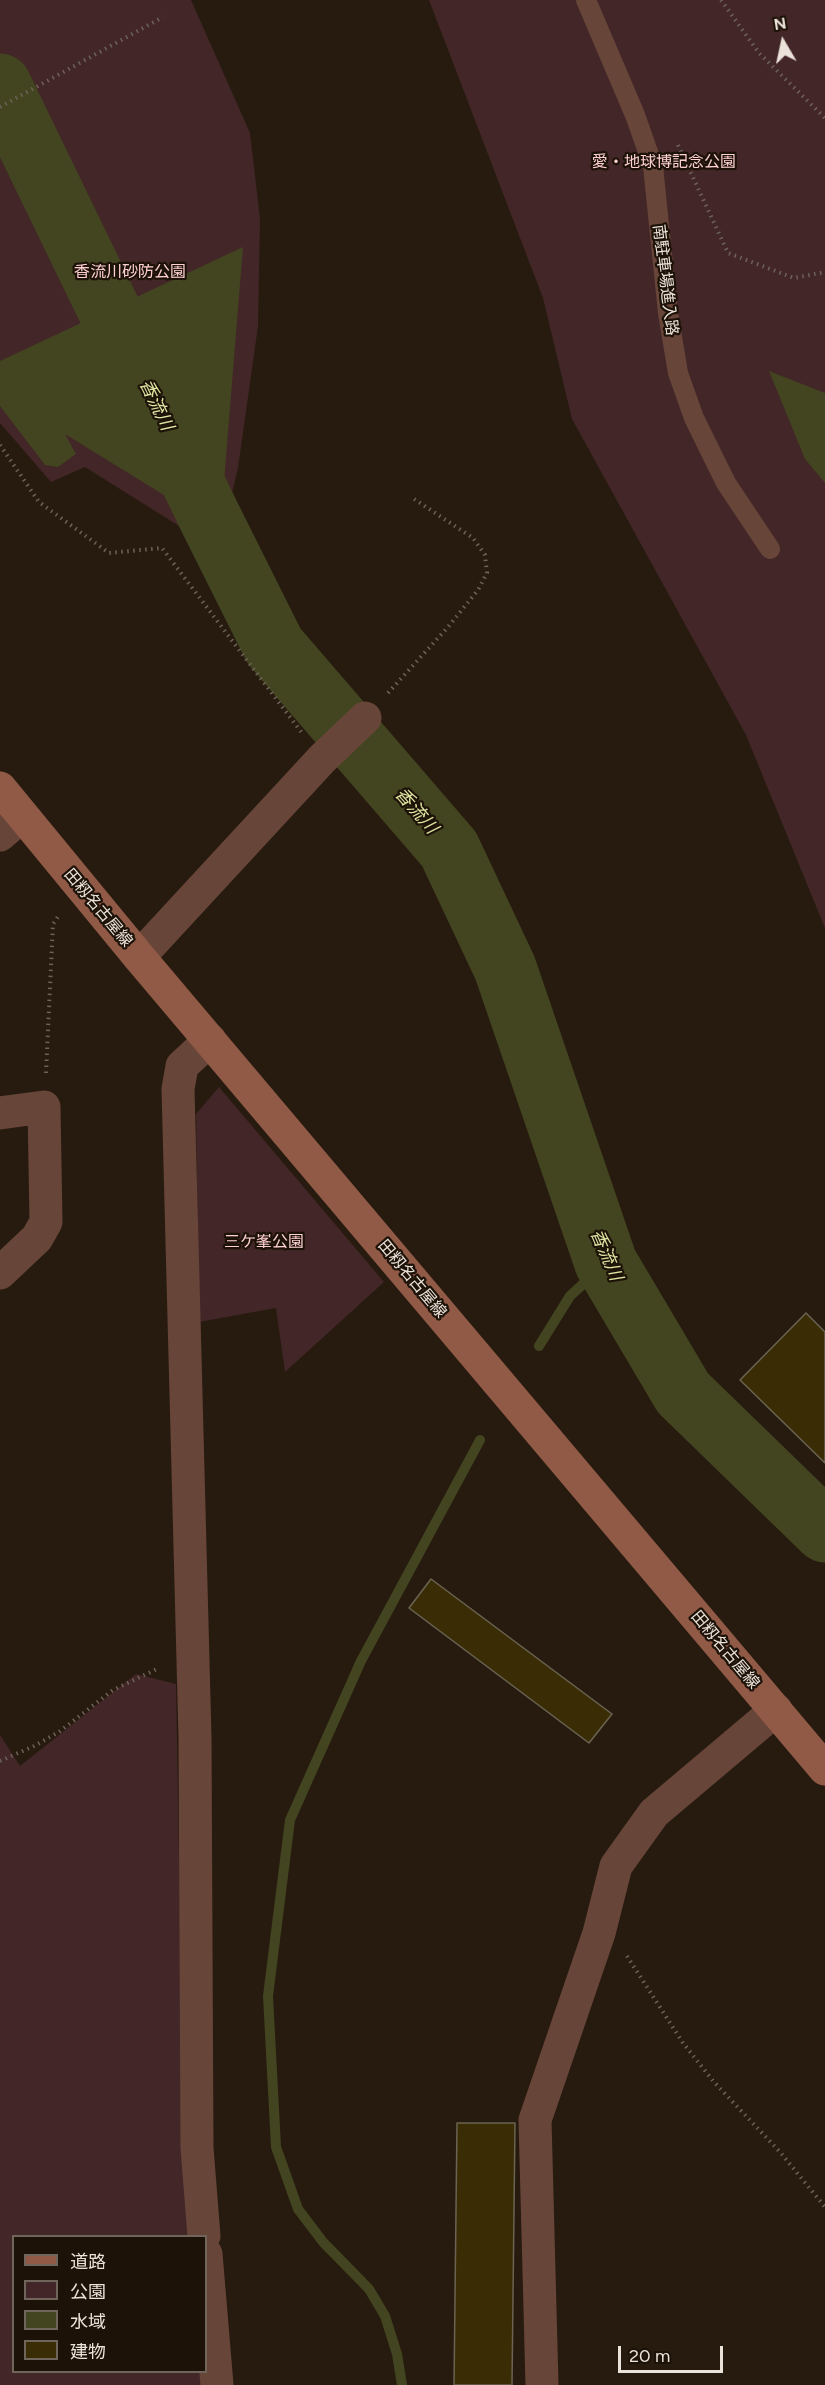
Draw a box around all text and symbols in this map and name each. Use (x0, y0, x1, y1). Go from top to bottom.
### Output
north arrow (753, 12, 813, 72)
text: N (773, 13, 788, 34)
park label: 愛・地球博記念公園 (592, 152, 736, 172)
street label: 南駐車場進入路 (649, 223, 681, 337)
park label: 香流川砂防公園 (74, 262, 186, 282)
water label: 香流川 (134, 376, 178, 434)
water label: 香流川 (390, 784, 442, 838)
street label: 田籾名古屋線 (60, 865, 136, 951)
water label: 香流川 (586, 1226, 626, 1284)
park label: 三ケ峯公園 (224, 1232, 304, 1252)
street label: 田籾名古屋線 (374, 1236, 450, 1322)
street label: 田籾名古屋線 (687, 1607, 763, 1693)
legend (12, 2235, 207, 2373)
text: 道路 (70, 2251, 106, 2273)
text: 公園 (70, 2281, 106, 2303)
text: 水域 (70, 2311, 106, 2333)
scale bar (621, 2334, 726, 2372)
text: 建物 (70, 2341, 106, 2363)
text: 20 m (629, 2345, 670, 2367)

